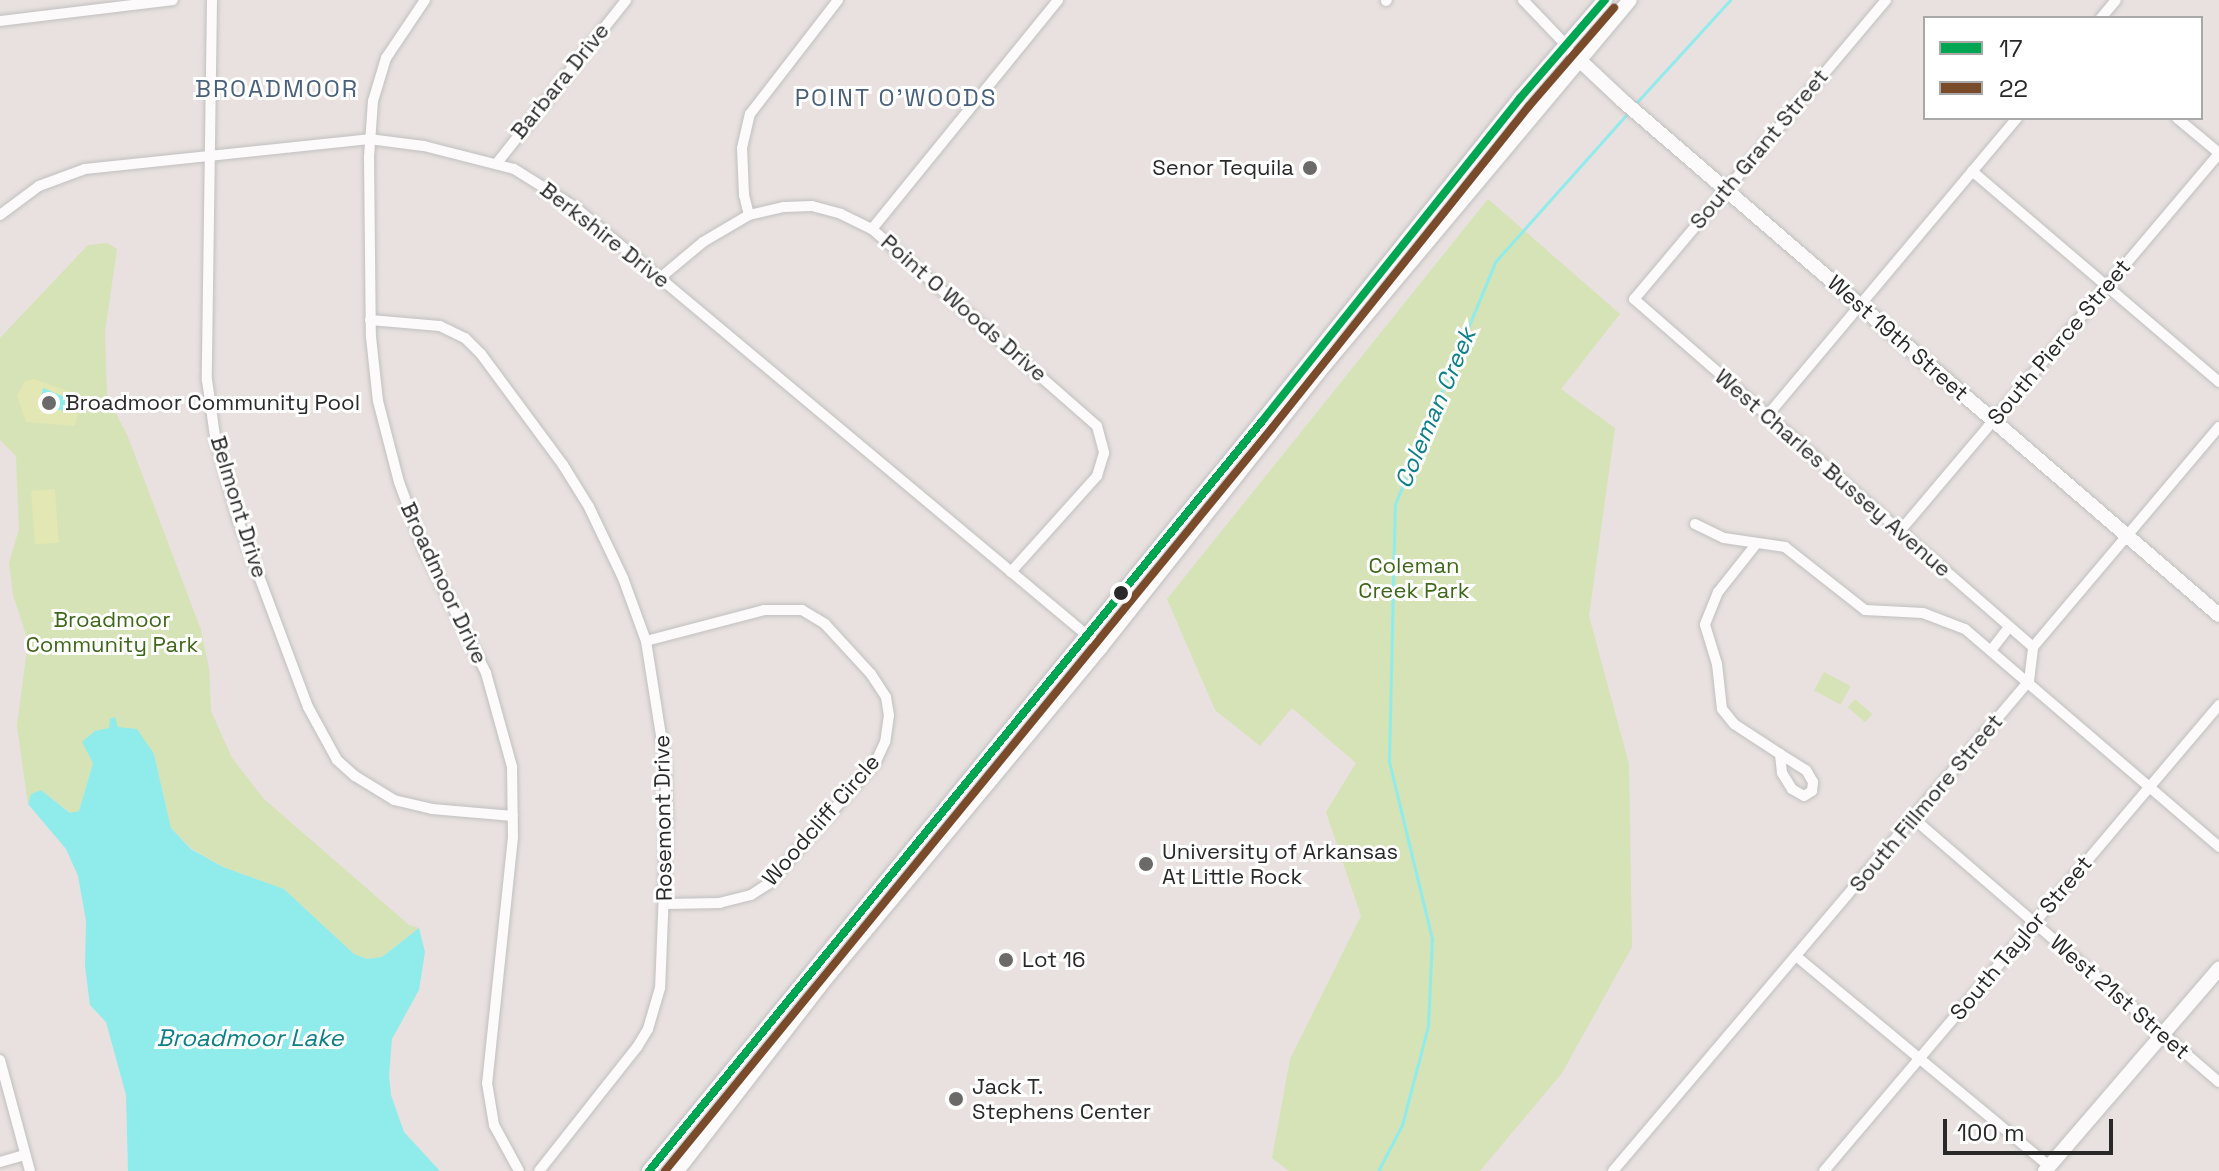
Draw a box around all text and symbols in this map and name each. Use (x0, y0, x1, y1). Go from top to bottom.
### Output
legend (1923, 16, 2203, 120)
street label: Barbara Drive (505, 18, 615, 144)
text: 17 (1999, 33, 2023, 64)
street label: South Grant Street (1684, 63, 1834, 235)
text: 22 (1999, 73, 2028, 104)
district label: BROADMOOR (195, 75, 359, 103)
district label: POINT O'WOODS (794, 84, 998, 112)
place label: Senor Tequila (1152, 155, 1294, 181)
marker: Senor Tequila (1301, 159, 1319, 177)
street label: Berkshire Drive (535, 176, 675, 294)
street label: Point O Woods Drive (876, 229, 1052, 387)
street label: South Pierce Street (1982, 254, 2136, 430)
street label: West 19th Street (1822, 270, 1974, 406)
water label: Coleman Creek (1388, 324, 1482, 492)
street label: West Charles Bussey Avenue (1709, 363, 1957, 583)
place label: Broadmoor Community Pool (65, 390, 360, 416)
marker: Broadmoor Community Pool (40, 394, 58, 412)
street label: Belmont Drive (205, 433, 273, 581)
street label: Broadmoor Drive (395, 498, 493, 668)
park label: Coleman Creek Park (1358, 552, 1470, 604)
unlabelled marker (1113, 585, 1129, 601)
park label: Broadmoor Community Park (26, 606, 198, 658)
street label: South Fillmore Street (1844, 709, 2008, 897)
street label: Rosemont Drive (648, 735, 678, 901)
street label: Woodcliff Circle (757, 749, 885, 891)
place label: University of Arkansas At Little Rock (1162, 838, 1398, 890)
street label: South Taylor Street (1944, 850, 2098, 1026)
marker: University of Arkansas At Little Rock (1137, 855, 1155, 873)
street label: West 21st Street (2045, 929, 2195, 1065)
place label: Lot 16 (1022, 947, 1086, 973)
marker: Lot 16 (997, 951, 1015, 969)
water label: Broadmoor Lake (156, 1024, 344, 1052)
place label: Jack T. Stephens Center (972, 1073, 1151, 1124)
marker: Jack T. Stephens Center (947, 1090, 965, 1108)
scale bar (1947, 1103, 2117, 1153)
text: 100 m (1957, 1117, 2025, 1148)

